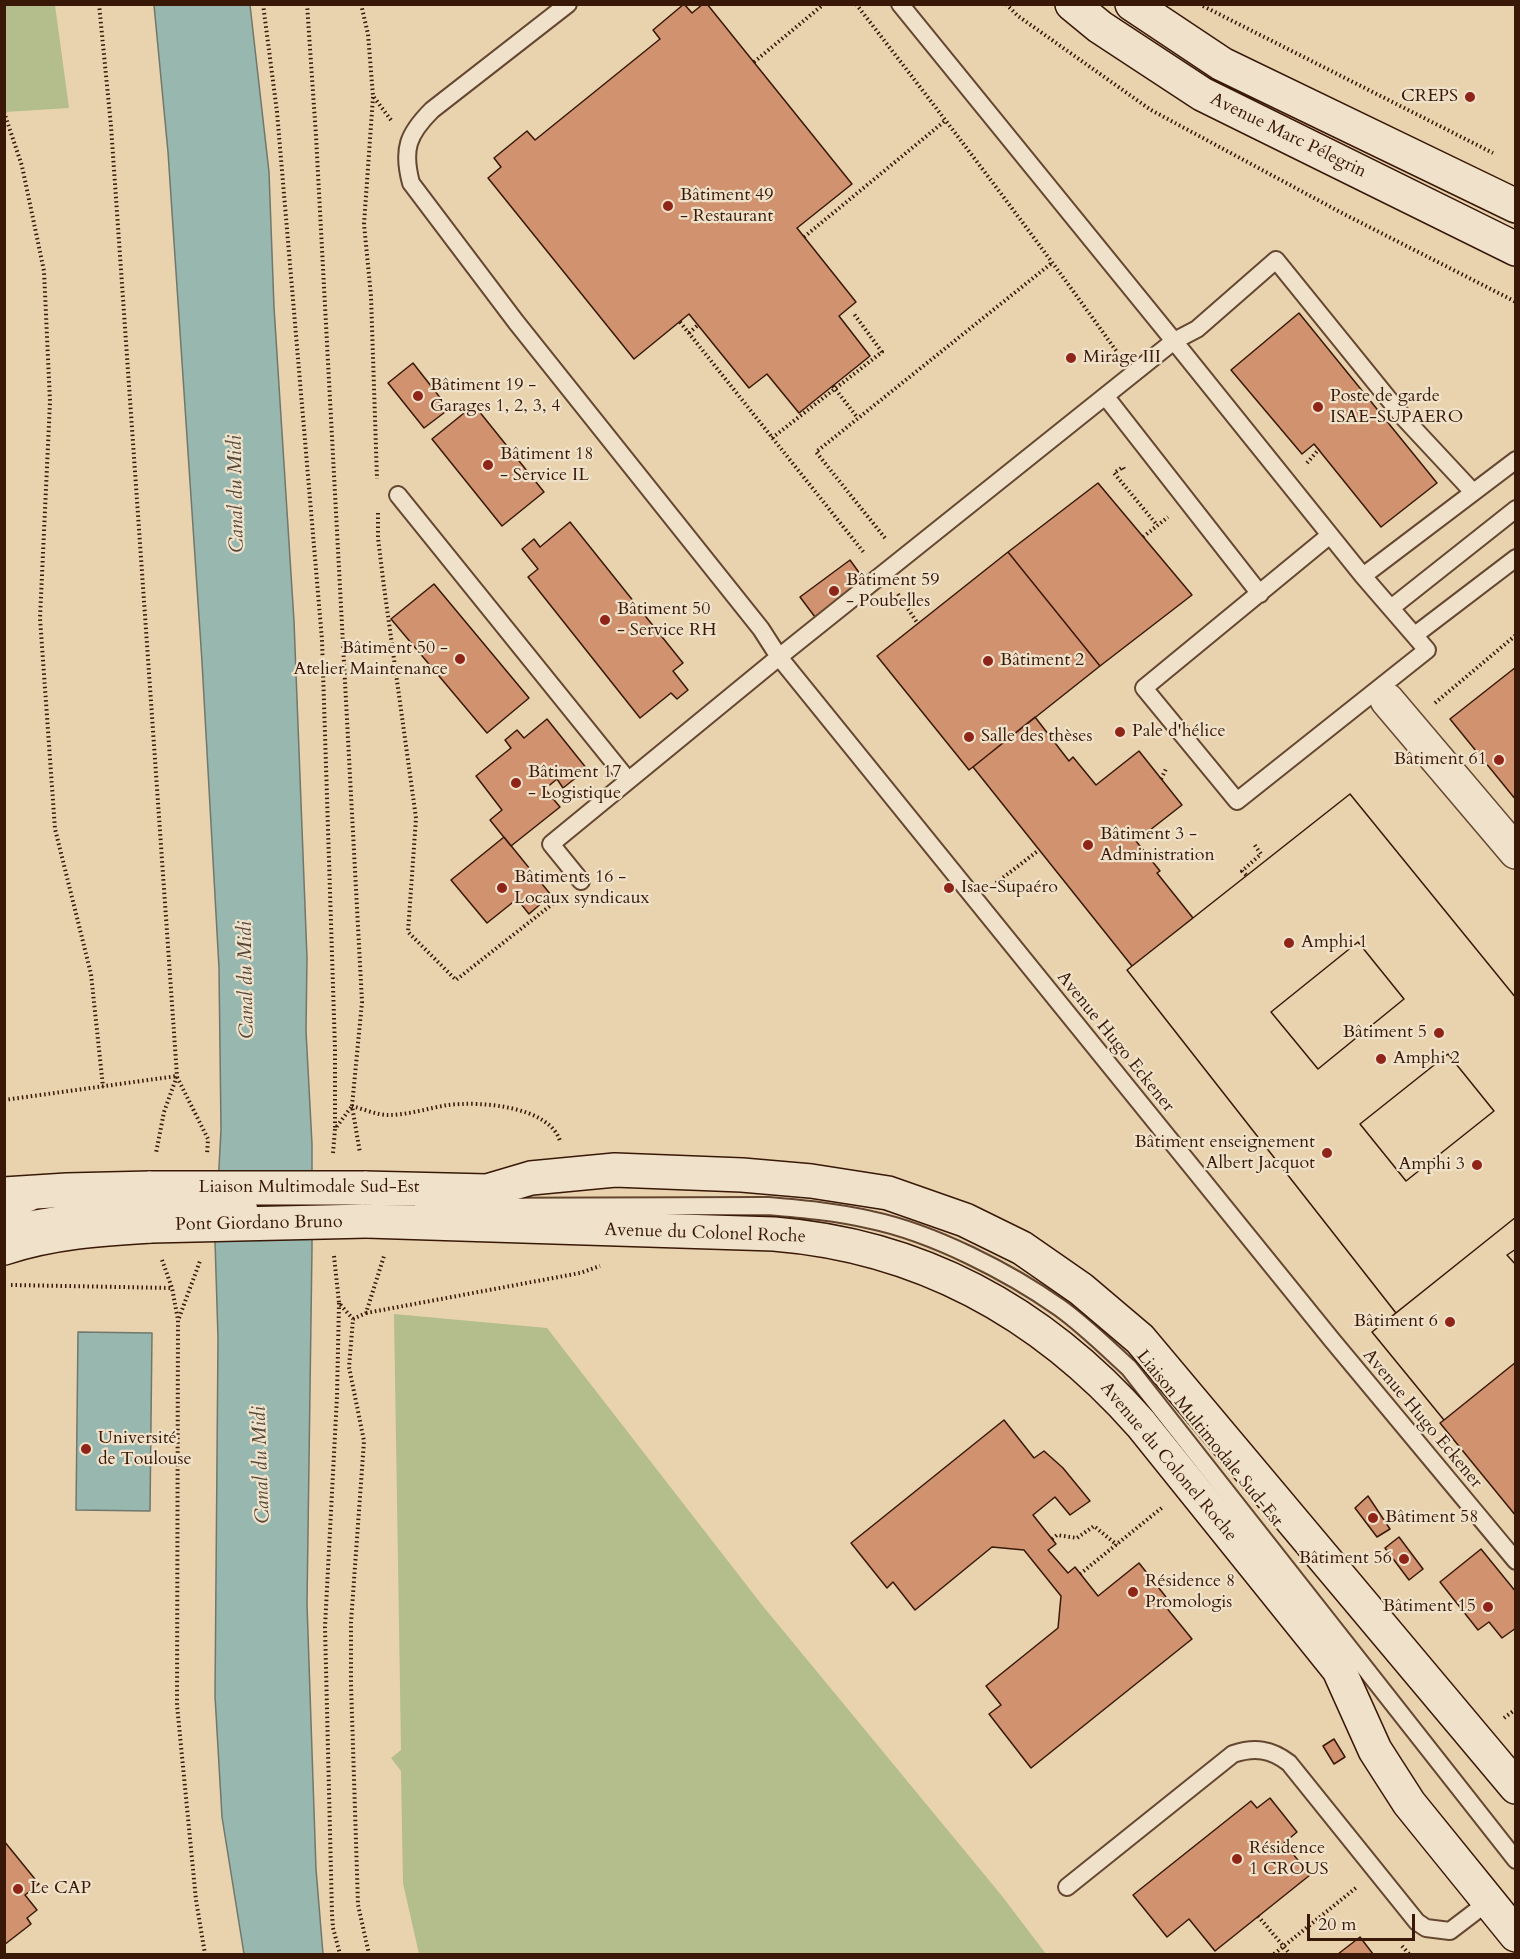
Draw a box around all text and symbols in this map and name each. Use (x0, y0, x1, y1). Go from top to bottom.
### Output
place label: CREPS (1401, 86, 1458, 108)
street label: Avenue Marc Pélegrin (1206, 89, 1370, 183)
marker: CREPS (1463, 90, 1477, 104)
place label: Bâtiment 49 - Restaurant (680, 185, 773, 228)
marker: Bâtiment 49 - Restaurant (661, 199, 675, 213)
place label: Mirage III (1083, 347, 1161, 369)
marker: Mirage III (1064, 351, 1078, 365)
place label: Bâtiment 19 - Garages 1, 2, 3, 4 (430, 375, 561, 418)
place label: Poste de garde ISAE-SUPAERO (1330, 386, 1463, 428)
marker: Bâtiment 19 - Garages 1, 2, 3, 4 (411, 389, 425, 403)
marker: Poste de garde ISAE-SUPAERO (1311, 400, 1325, 414)
water label: Canal du Midi (224, 435, 250, 553)
place label: Bâtiment 18 - Service IL (500, 444, 593, 486)
marker: Bâtiment 18 - Service IL (481, 458, 495, 472)
place label: Bâtiment 59 - Poubelles (846, 570, 939, 612)
marker: Bâtiment 59 - Poubelles (827, 584, 841, 598)
place label: Bâtiment 50 - Service RH (617, 599, 717, 642)
marker: Bâtiment 50 - Service RH (598, 613, 612, 627)
place label: Bâtiment 50 - Atelier Maintenance (294, 638, 448, 680)
place label: Bâtiment 2 (1000, 650, 1084, 672)
marker: Bâtiment 50 - Atelier Maintenance (453, 652, 467, 666)
marker: Bâtiment 2 (981, 654, 995, 668)
place label: Pale d'hélice (1132, 721, 1226, 743)
marker: Pale d'hélice (1113, 725, 1127, 739)
place label: Salle des thèses (981, 726, 1093, 748)
marker: Salle des thèses (962, 730, 976, 744)
place label: Bâtiment 61 (1394, 749, 1487, 771)
marker: Bâtiment 61 (1492, 753, 1506, 767)
place label: Bâtiment 17 - Logistique (528, 762, 621, 804)
marker: Bâtiment 17 - Logistique (509, 776, 523, 790)
place label: Bâtiment 3 - Administration (1100, 824, 1215, 866)
marker: Bâtiment 3 - Administration (1081, 838, 1095, 852)
place label: Bâtiments 16 - Locaux syndicaux (514, 867, 649, 910)
place label: Isae-Supaéro (961, 877, 1058, 899)
marker: Bâtiments 16 - Locaux syndicaux (495, 881, 509, 895)
marker: Isae-Supaéro (942, 881, 956, 895)
water label: Canal du Midi (234, 921, 260, 1039)
place label: Amphi 1 (1301, 932, 1368, 954)
marker: Amphi 1 (1282, 936, 1296, 950)
street label: Avenue Hugo Eckener (1052, 967, 1178, 1117)
place label: Bâtiment 5 (1343, 1022, 1427, 1044)
marker: Bâtiment 5 (1432, 1026, 1446, 1040)
place label: Amphi 2 (1393, 1048, 1460, 1070)
marker: Amphi 2 (1374, 1052, 1388, 1066)
place label: Bâtiment enseignement Albert Jacquot (1135, 1132, 1315, 1174)
marker: Bâtiment enseignement Albert Jacquot (1320, 1146, 1334, 1160)
place label: Amphi 3 (1398, 1154, 1465, 1176)
marker: Amphi 3 (1470, 1158, 1484, 1172)
street label: Liaison Multimodale Sud-Est (199, 1177, 419, 1199)
street label: Pont Giordano Bruno (175, 1212, 343, 1236)
street label: Avenue du Colonel Roche (604, 1220, 806, 1248)
place label: Bâtiment 6 (1354, 1311, 1438, 1333)
marker: Bâtiment 6 (1443, 1315, 1457, 1329)
street label: Avenue Hugo Eckener (1358, 1345, 1486, 1493)
street label: Liaison Multimodale Sud-Est (1131, 1346, 1287, 1532)
street label: Avenue du Colonel Roche (1095, 1378, 1241, 1546)
water label: Canal du Midi (248, 1406, 276, 1524)
place label: Université de Toulouse (98, 1428, 192, 1470)
marker: Université de Toulouse (79, 1442, 93, 1456)
place label: Bâtiment 58 (1385, 1507, 1478, 1529)
marker: Bâtiment 58 (1366, 1511, 1380, 1525)
place label: Bâtiment 56 (1299, 1548, 1392, 1570)
marker: Bâtiment 56 (1397, 1552, 1411, 1566)
place label: Résidence 8 Promologis (1145, 1571, 1235, 1614)
marker: Résidence 8 Promologis (1126, 1585, 1140, 1599)
place label: Bâtiment 15 (1383, 1596, 1476, 1618)
marker: Bâtiment 15 (1481, 1600, 1495, 1614)
place label: Résidence 1 CROUS (1249, 1838, 1329, 1880)
marker: Résidence 1 CROUS (1230, 1852, 1244, 1866)
place label: Le CAP (30, 1878, 91, 1900)
marker: Le CAP (11, 1882, 25, 1896)
scale bar (1310, 1902, 1418, 1940)
text: 20 m (1318, 1912, 1357, 1937)

